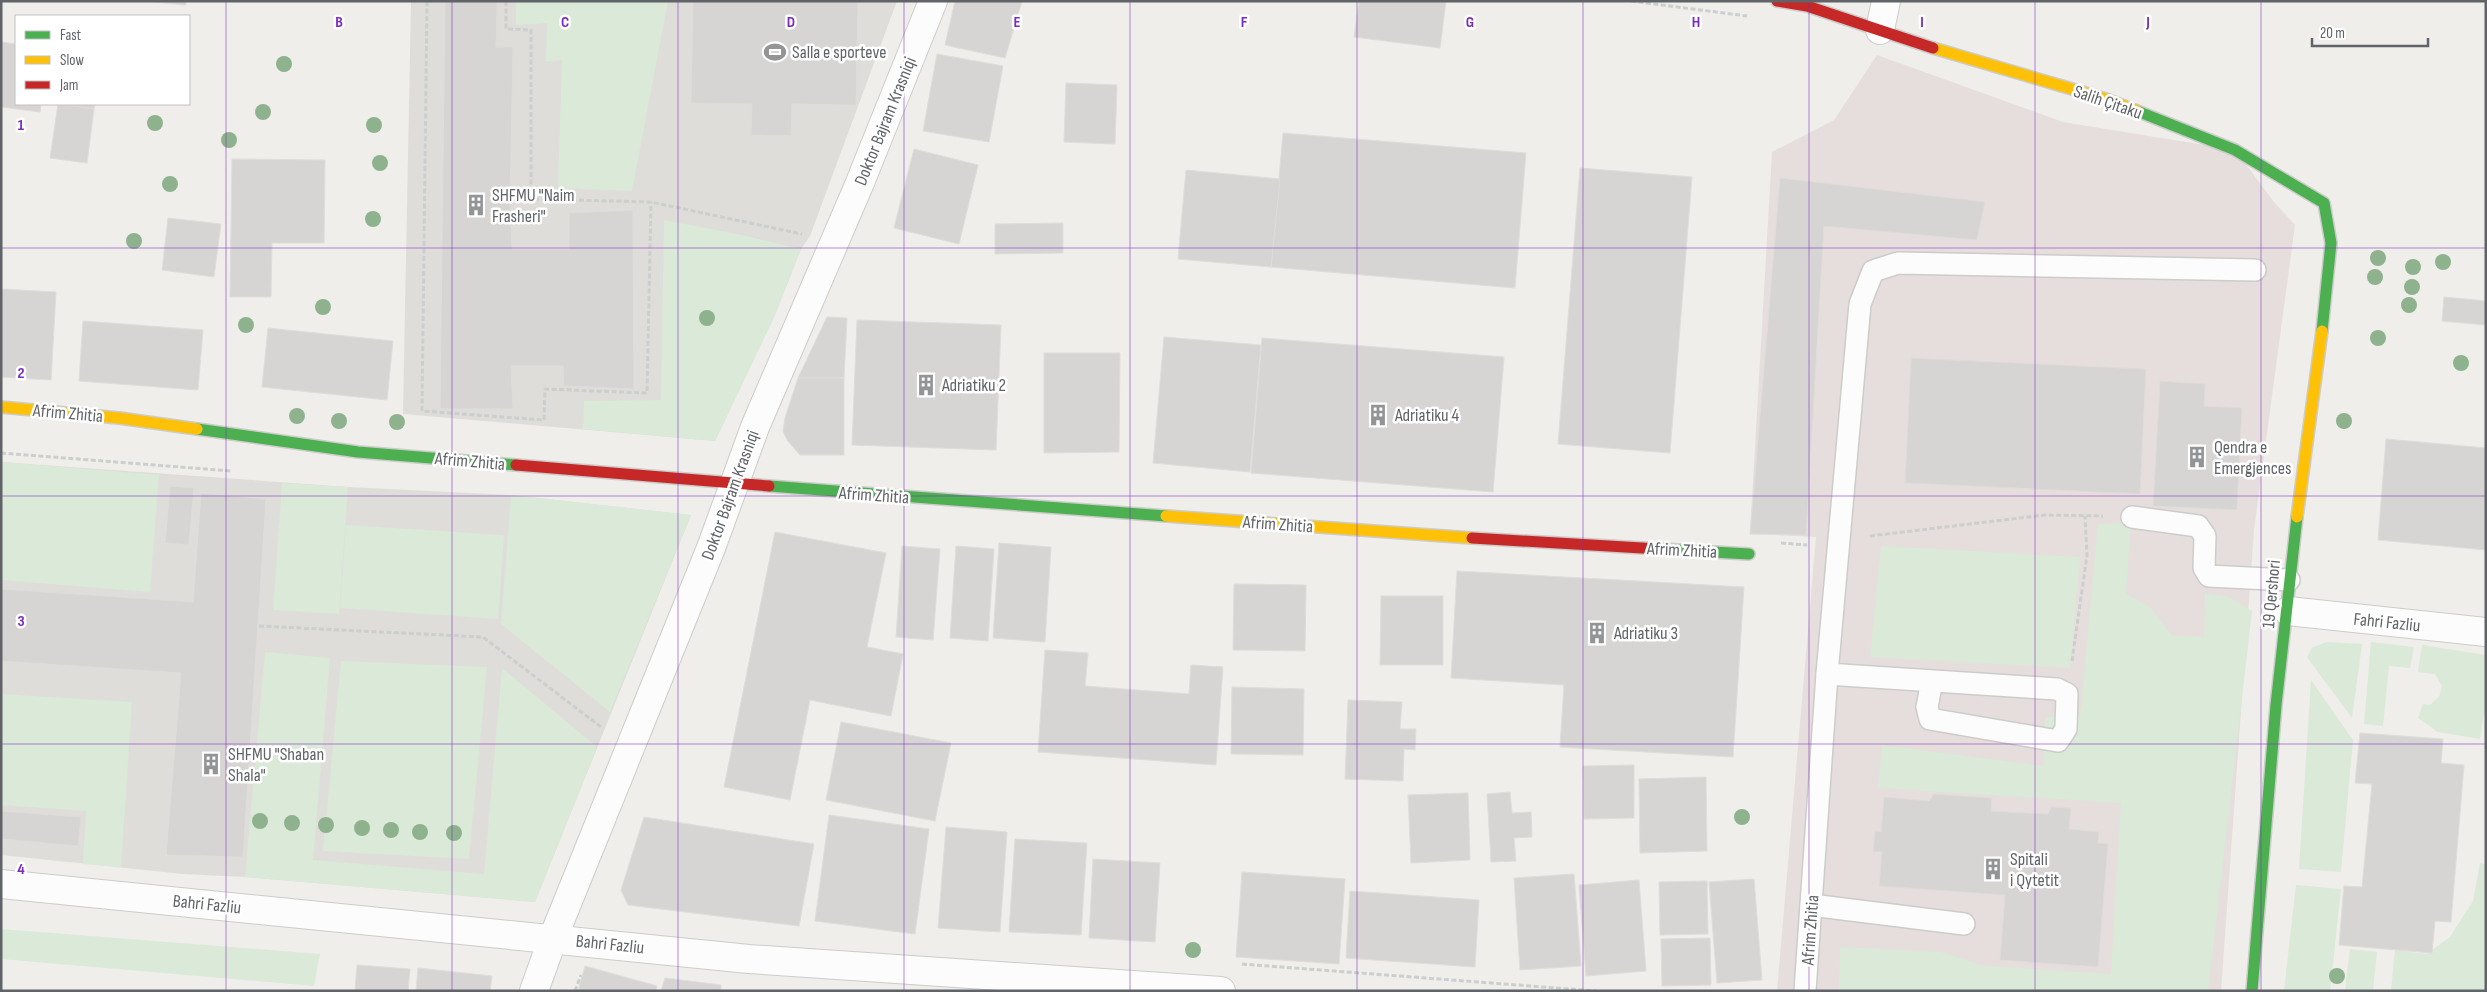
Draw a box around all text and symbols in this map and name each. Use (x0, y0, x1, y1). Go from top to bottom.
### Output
text: B (335, 13, 343, 32)
text: C (561, 13, 569, 32)
text: D (787, 13, 795, 32)
text: E (1014, 13, 1021, 32)
text: F (1241, 13, 1248, 32)
text: G (1466, 13, 1474, 32)
text: H (1692, 13, 1700, 32)
text: I (1920, 13, 1924, 32)
text: J (2145, 13, 2150, 32)
legend (15, 15, 190, 105)
scale bar (2312, 15, 2428, 47)
text: 20 m (2320, 24, 2345, 43)
text: Fast (60, 26, 82, 45)
sports icon: Salla e sporteve (762, 39, 788, 65)
place label: Salla e sporteve (792, 42, 887, 63)
text: Slow (60, 51, 84, 70)
street label: Doktor Bajram Krasniqi (850, 54, 921, 189)
text: Jam (59, 76, 78, 95)
street label: Salih Çitaku (2071, 81, 2145, 124)
text: 1 (18, 116, 25, 135)
place label: SHFMU "Naim Frasheri" (492, 185, 575, 227)
building icon: SHFMU "Naim Frasheri" (463, 192, 489, 218)
text: 2 (17, 364, 25, 383)
building icon: Adriatiku 2 (913, 372, 939, 398)
place label: Adriatiku 2 (941, 375, 1006, 396)
street label: Afrim Zhitia (31, 400, 104, 427)
building icon: Adriatiku 4 (1365, 402, 1391, 428)
place label: Adriatiku 4 (1394, 405, 1460, 426)
street label: Doktor Bajram Krasniqi (697, 427, 764, 563)
place label: Qendra e Emergjences (2214, 437, 2291, 479)
building icon: Qendra e Emergjences (2184, 444, 2210, 470)
street label: Afrim Zhitia (433, 448, 506, 475)
street label: Afrim Zhitia (837, 483, 910, 508)
street label: Afrim Zhitia (1241, 512, 1314, 537)
street label: Afrim Zhitia (1645, 538, 1718, 563)
street label: 19 Qershori (2258, 559, 2285, 629)
street label: Fahri Fazliu (2353, 609, 2421, 636)
text: 3 (17, 612, 25, 631)
building icon: Adriatiku 3 (1584, 620, 1610, 646)
place label: Adriatiku 3 (1613, 623, 1678, 644)
place label: SHFMU "Shaban Shala" (228, 744, 324, 786)
building icon: SHFMU "Shaban Shala" (198, 751, 224, 777)
place label: Spitali i Qytetit (2010, 849, 2060, 891)
building icon: Spitali i Qytetit (1980, 856, 2006, 882)
text: 4 (17, 860, 25, 879)
street label: Bahri Fazliu (172, 890, 242, 919)
street label: Afrim Zhitia (1798, 894, 1823, 967)
street label: Bahri Fazliu (575, 930, 645, 959)

